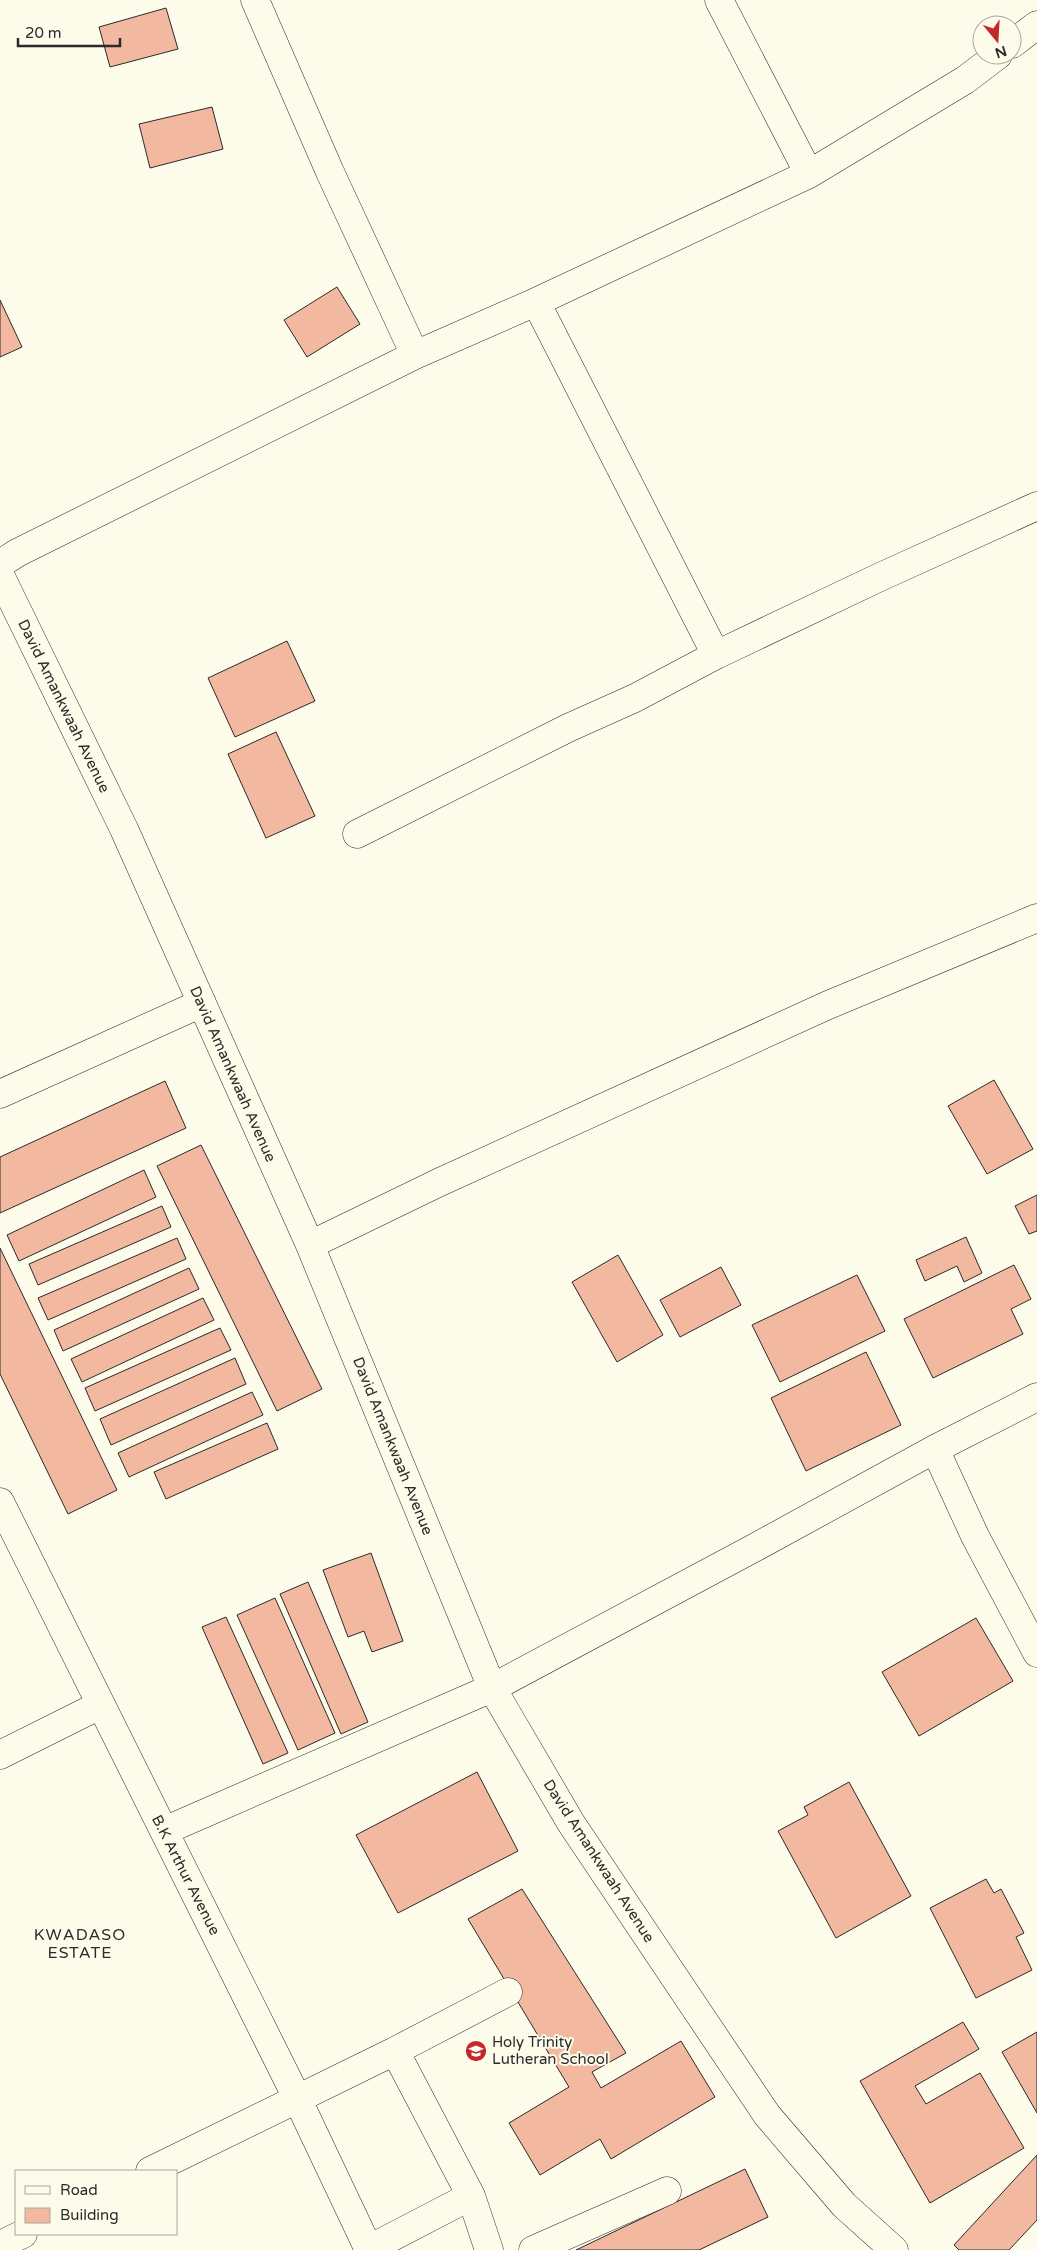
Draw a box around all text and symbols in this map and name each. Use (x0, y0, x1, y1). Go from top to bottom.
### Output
scale bar (18, 15, 120, 47)
north arrow (972, 15, 1022, 65)
text: 20 m (25, 24, 62, 42)
text: N (993, 42, 1009, 62)
street label: David Amankwaah Avenue (14, 616, 114, 796)
street label: David Amankwaah Avenue (186, 983, 280, 1165)
street label: David Amankwaah Avenue (349, 1354, 437, 1538)
street label: David Amankwaah Avenue (540, 1776, 658, 1946)
street label: B.K Arthur Avenue (148, 1812, 224, 1938)
district label: KWADASO ESTATE (34, 1925, 126, 1963)
place label: Holy Trinity Lutheran School (492, 2033, 609, 2068)
school or university icon: Holy Trinity Lutheran School (464, 2039, 488, 2063)
legend (15, 2170, 178, 2235)
text: Road (60, 2181, 98, 2199)
text: Building (60, 2206, 119, 2224)

